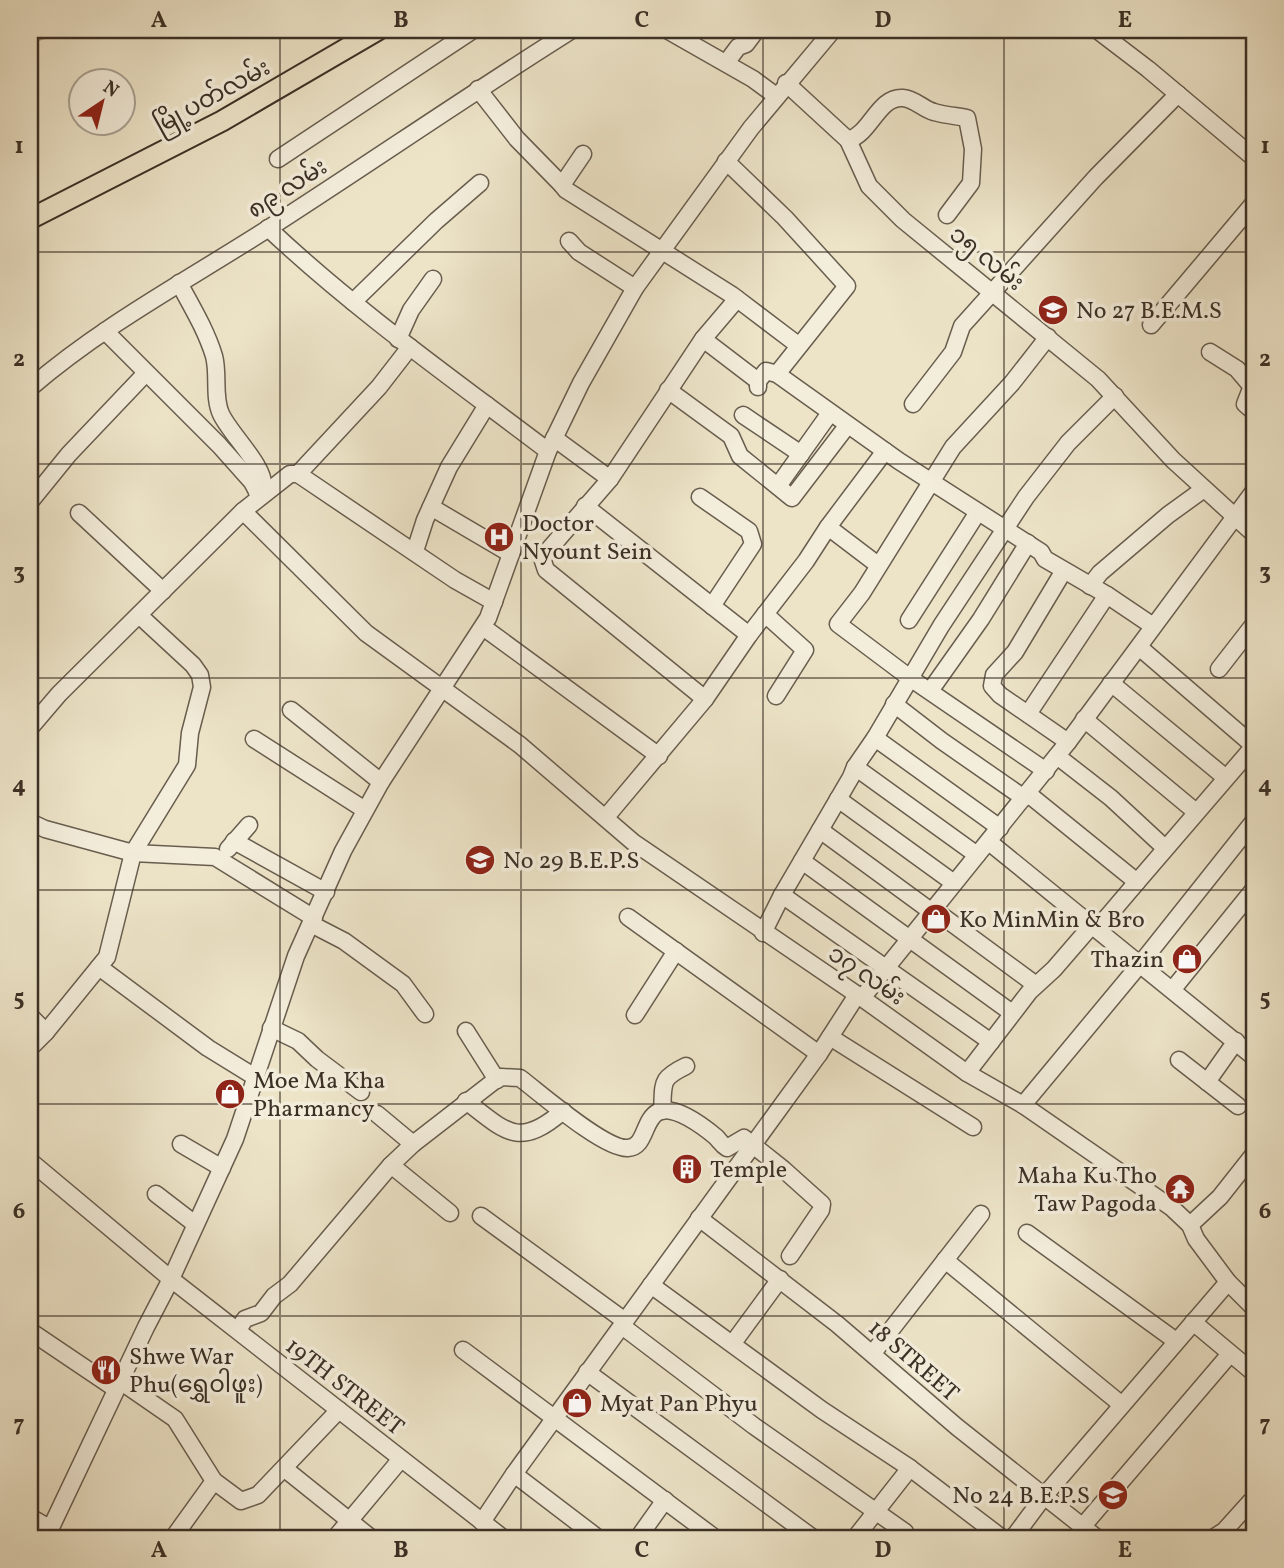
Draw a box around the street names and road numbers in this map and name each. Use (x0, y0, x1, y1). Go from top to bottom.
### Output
street label: မြို့ပတ်လမ်း (148, 51, 277, 144)
street label: ၈၉ လမ်း (241, 150, 335, 228)
street label: ၁၅ လမ်း (941, 218, 1031, 300)
street label: ၁၇ လမ်း (820, 937, 912, 1015)
street label: 18 STREET (860, 1312, 966, 1411)
street label: 19TH STREET (277, 1330, 410, 1445)

